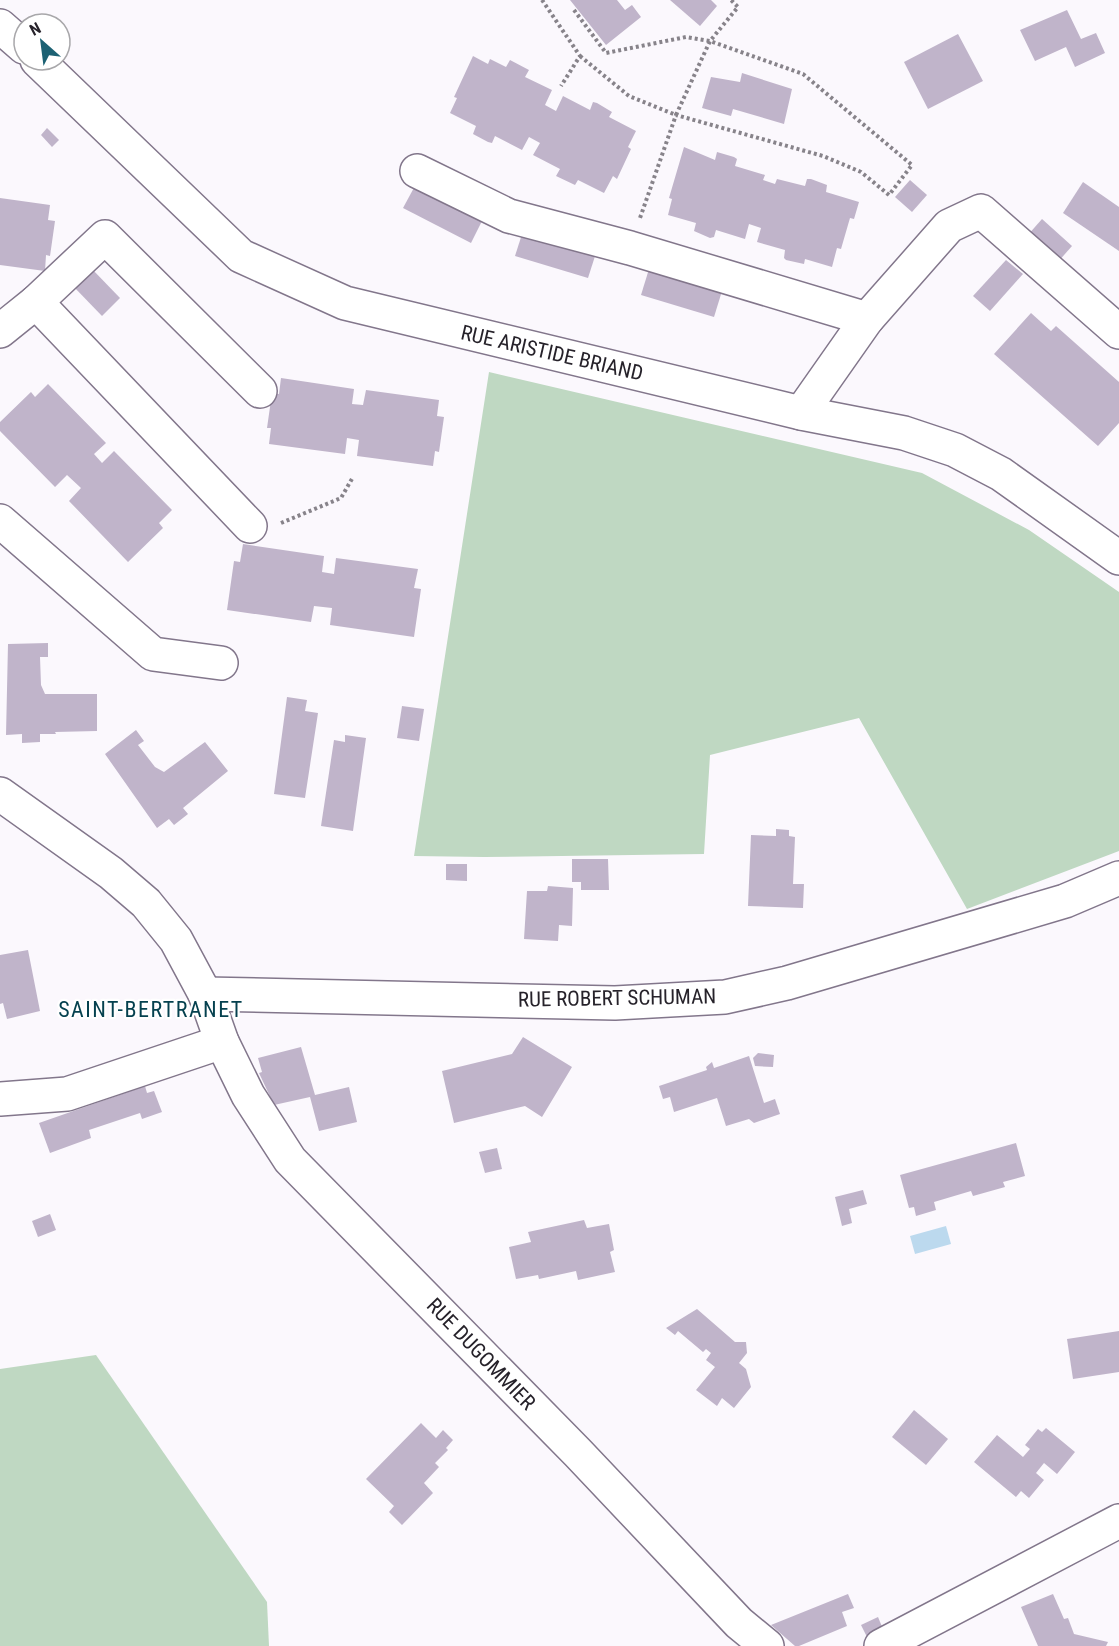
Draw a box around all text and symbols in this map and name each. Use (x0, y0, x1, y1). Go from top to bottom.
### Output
north arrow (12, 12, 72, 72)
text: N (26, 19, 44, 40)
street label: RUE ARISTIDE BRIAND (459, 320, 645, 386)
street label: RUE ROBERT SCHUMAN (518, 984, 716, 1012)
district label: SAINT-BERTRANET (58, 997, 244, 1022)
street label: RUE DUGOMMIER (422, 1293, 540, 1415)

